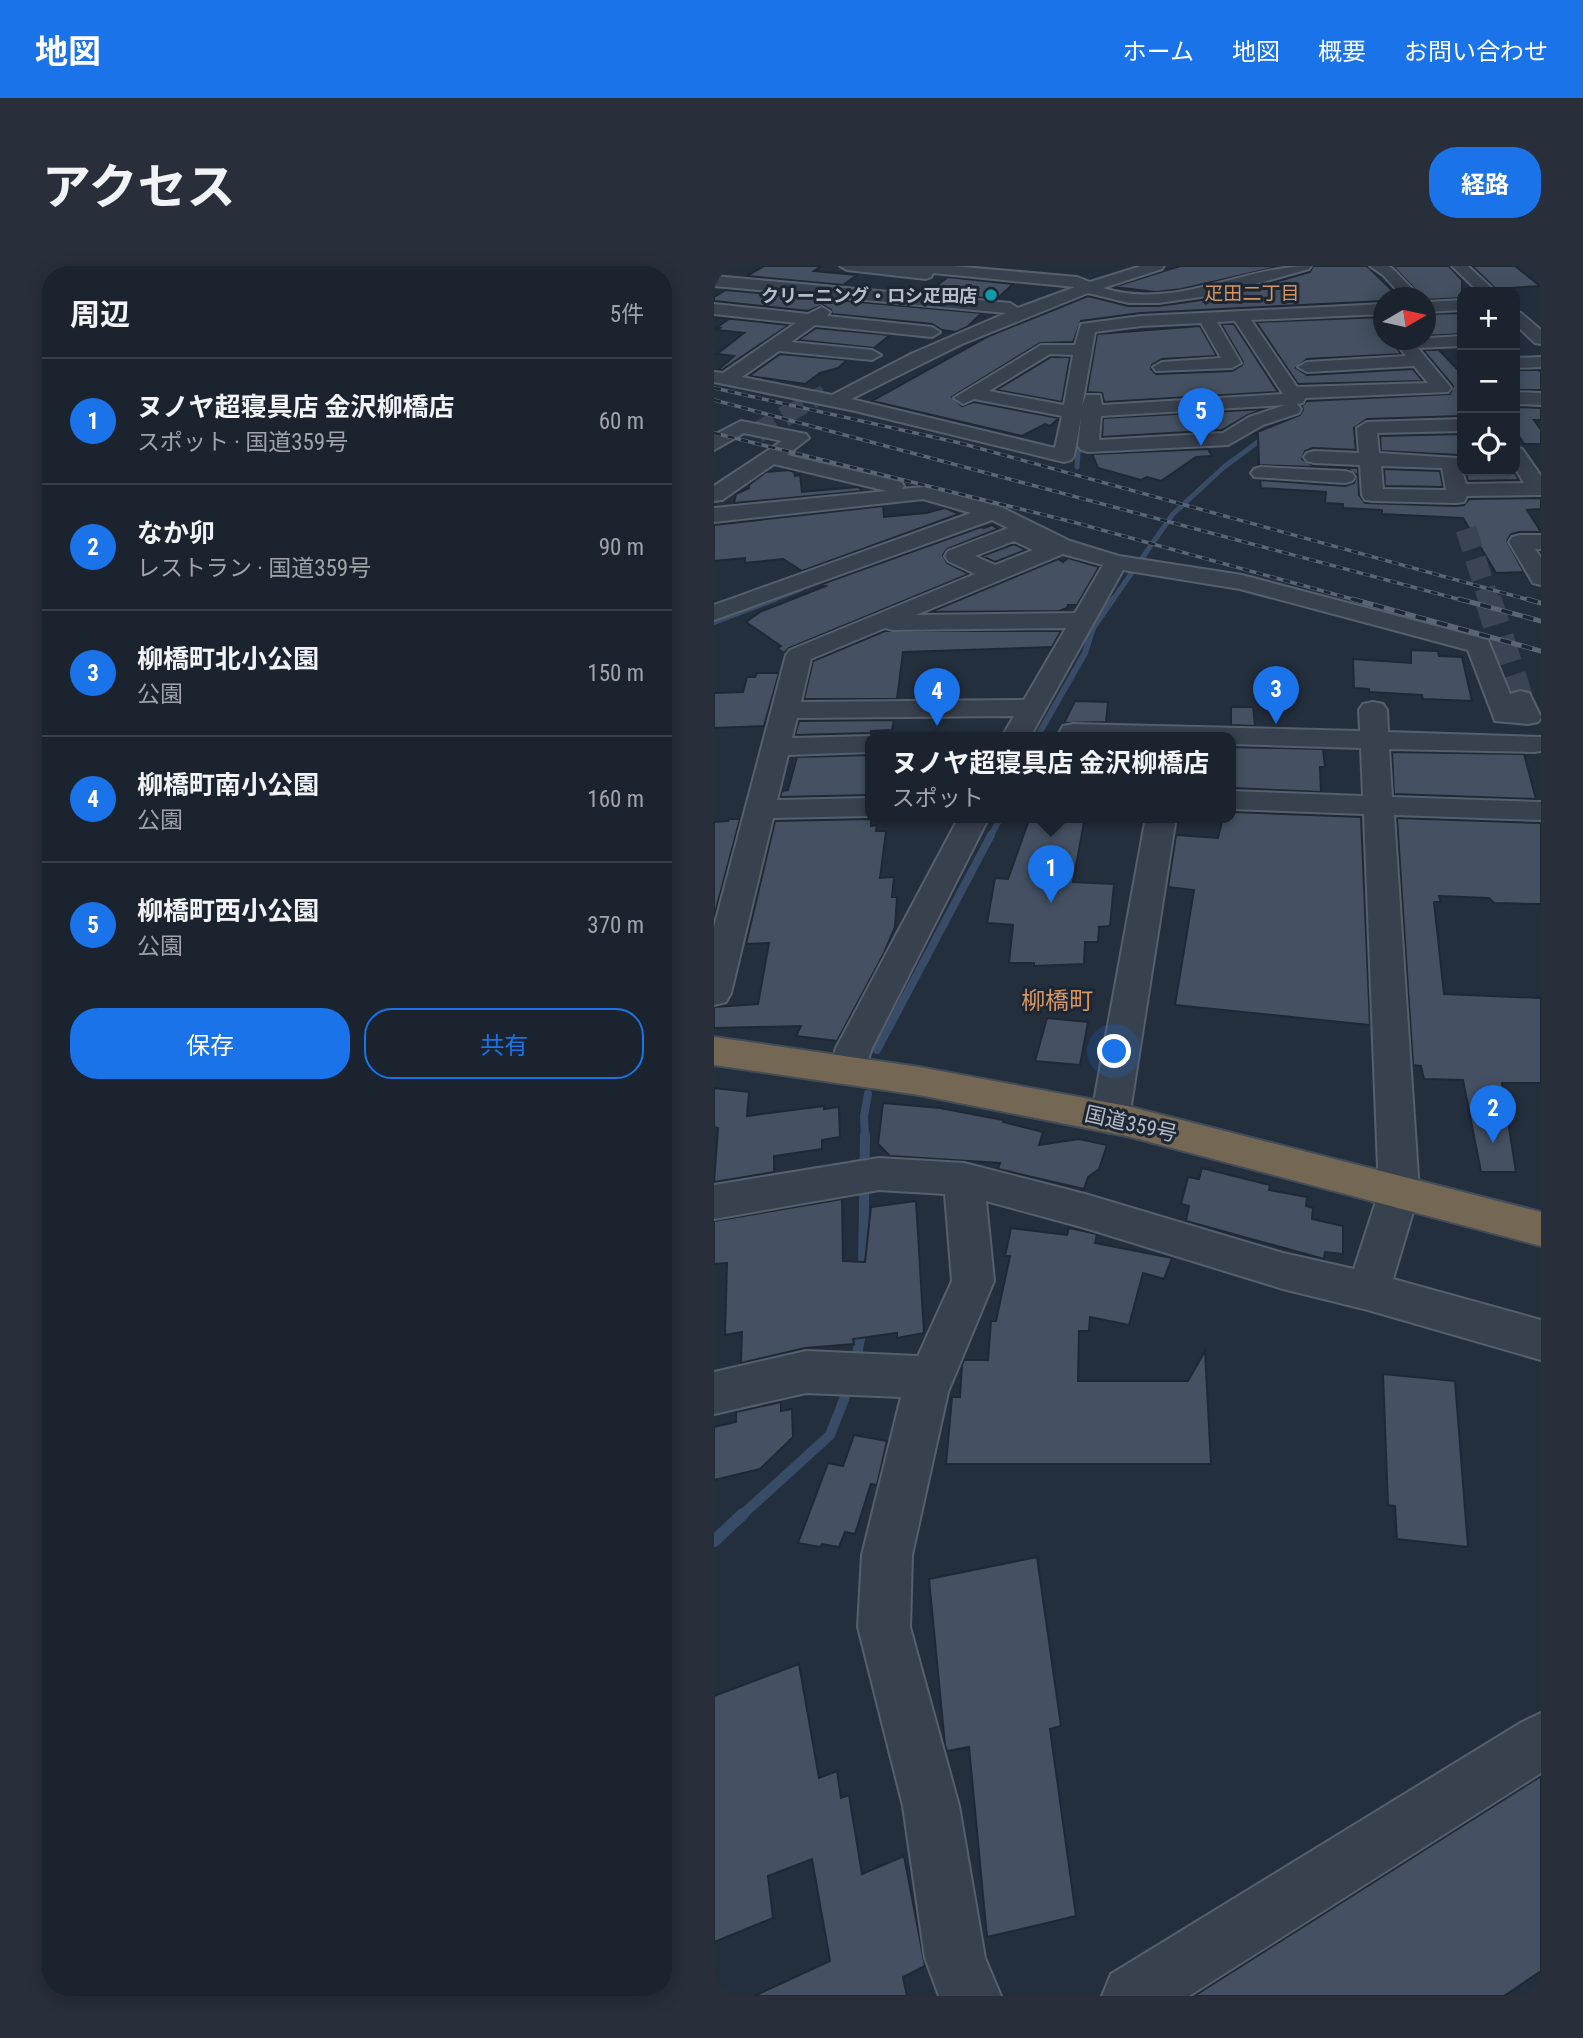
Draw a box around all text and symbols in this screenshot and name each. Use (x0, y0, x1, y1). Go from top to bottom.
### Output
text: 地図 (35, 32, 101, 71)
text: ホーム (1123, 38, 1194, 66)
text: 地図 (1232, 38, 1280, 66)
text: 概要 (1318, 38, 1366, 66)
text: お問い合わせ (1404, 38, 1548, 66)
button: 経路 (1429, 147, 1541, 218)
text: アクセス (42, 159, 236, 216)
district label: 疋田二丁目 (1204, 282, 1300, 305)
place label: クリーニング・ロシ疋田店 (761, 285, 977, 306)
marker: クリーニング・ロシ疋田店 (983, 287, 999, 303)
north arrow (1373, 287, 1436, 350)
map controls (1457, 287, 1520, 476)
button: + (1457, 287, 1520, 350)
text: 周辺 (70, 297, 130, 332)
text: 5件 (610, 301, 644, 328)
button: − (1457, 350, 1520, 413)
pin: 5 (1178, 388, 1224, 446)
text: ヌノヤ超寝具店 金沢柳橋店 (137, 392, 454, 422)
text: 1 (87, 408, 99, 435)
text: 60 m (599, 408, 644, 435)
button: locate (1457, 413, 1520, 476)
text: スポット · 国道359号 (137, 429, 348, 456)
text: なか卯 (137, 518, 215, 548)
text: 2 (87, 534, 99, 561)
text: 90 m (599, 534, 644, 561)
text: レストラン · 国道359号 (137, 555, 371, 582)
text: 柳橋町北小公園 (137, 644, 319, 674)
text: 3 (87, 660, 99, 687)
text: 150 m (587, 660, 644, 687)
pin: 3 (1253, 666, 1299, 724)
pin: 4 (914, 668, 960, 726)
text: 公園 (137, 681, 183, 708)
popup (865, 732, 1236, 823)
text: ヌノヤ超寝具店 金沢柳橋店 (892, 748, 1209, 778)
text: 柳橋町南小公園 (137, 770, 319, 800)
text: スポット (892, 785, 984, 812)
text: 4 (87, 786, 99, 813)
text: 160 m (587, 786, 644, 813)
text: 公園 (137, 807, 183, 834)
pin: 1 (1028, 845, 1074, 903)
text: 柳橋町西小公園 (137, 896, 319, 926)
text: 5 (87, 912, 99, 939)
text: 370 m (587, 912, 644, 939)
text: 公園 (137, 933, 183, 960)
district label: 柳橋町 (1021, 987, 1093, 1015)
button: 保存 (70, 1008, 350, 1079)
button: 共有 (364, 1008, 644, 1079)
your location (1097, 1034, 1131, 1068)
pin: 2 (1470, 1085, 1516, 1143)
street label: 国道359号 (1082, 1102, 1180, 1146)

